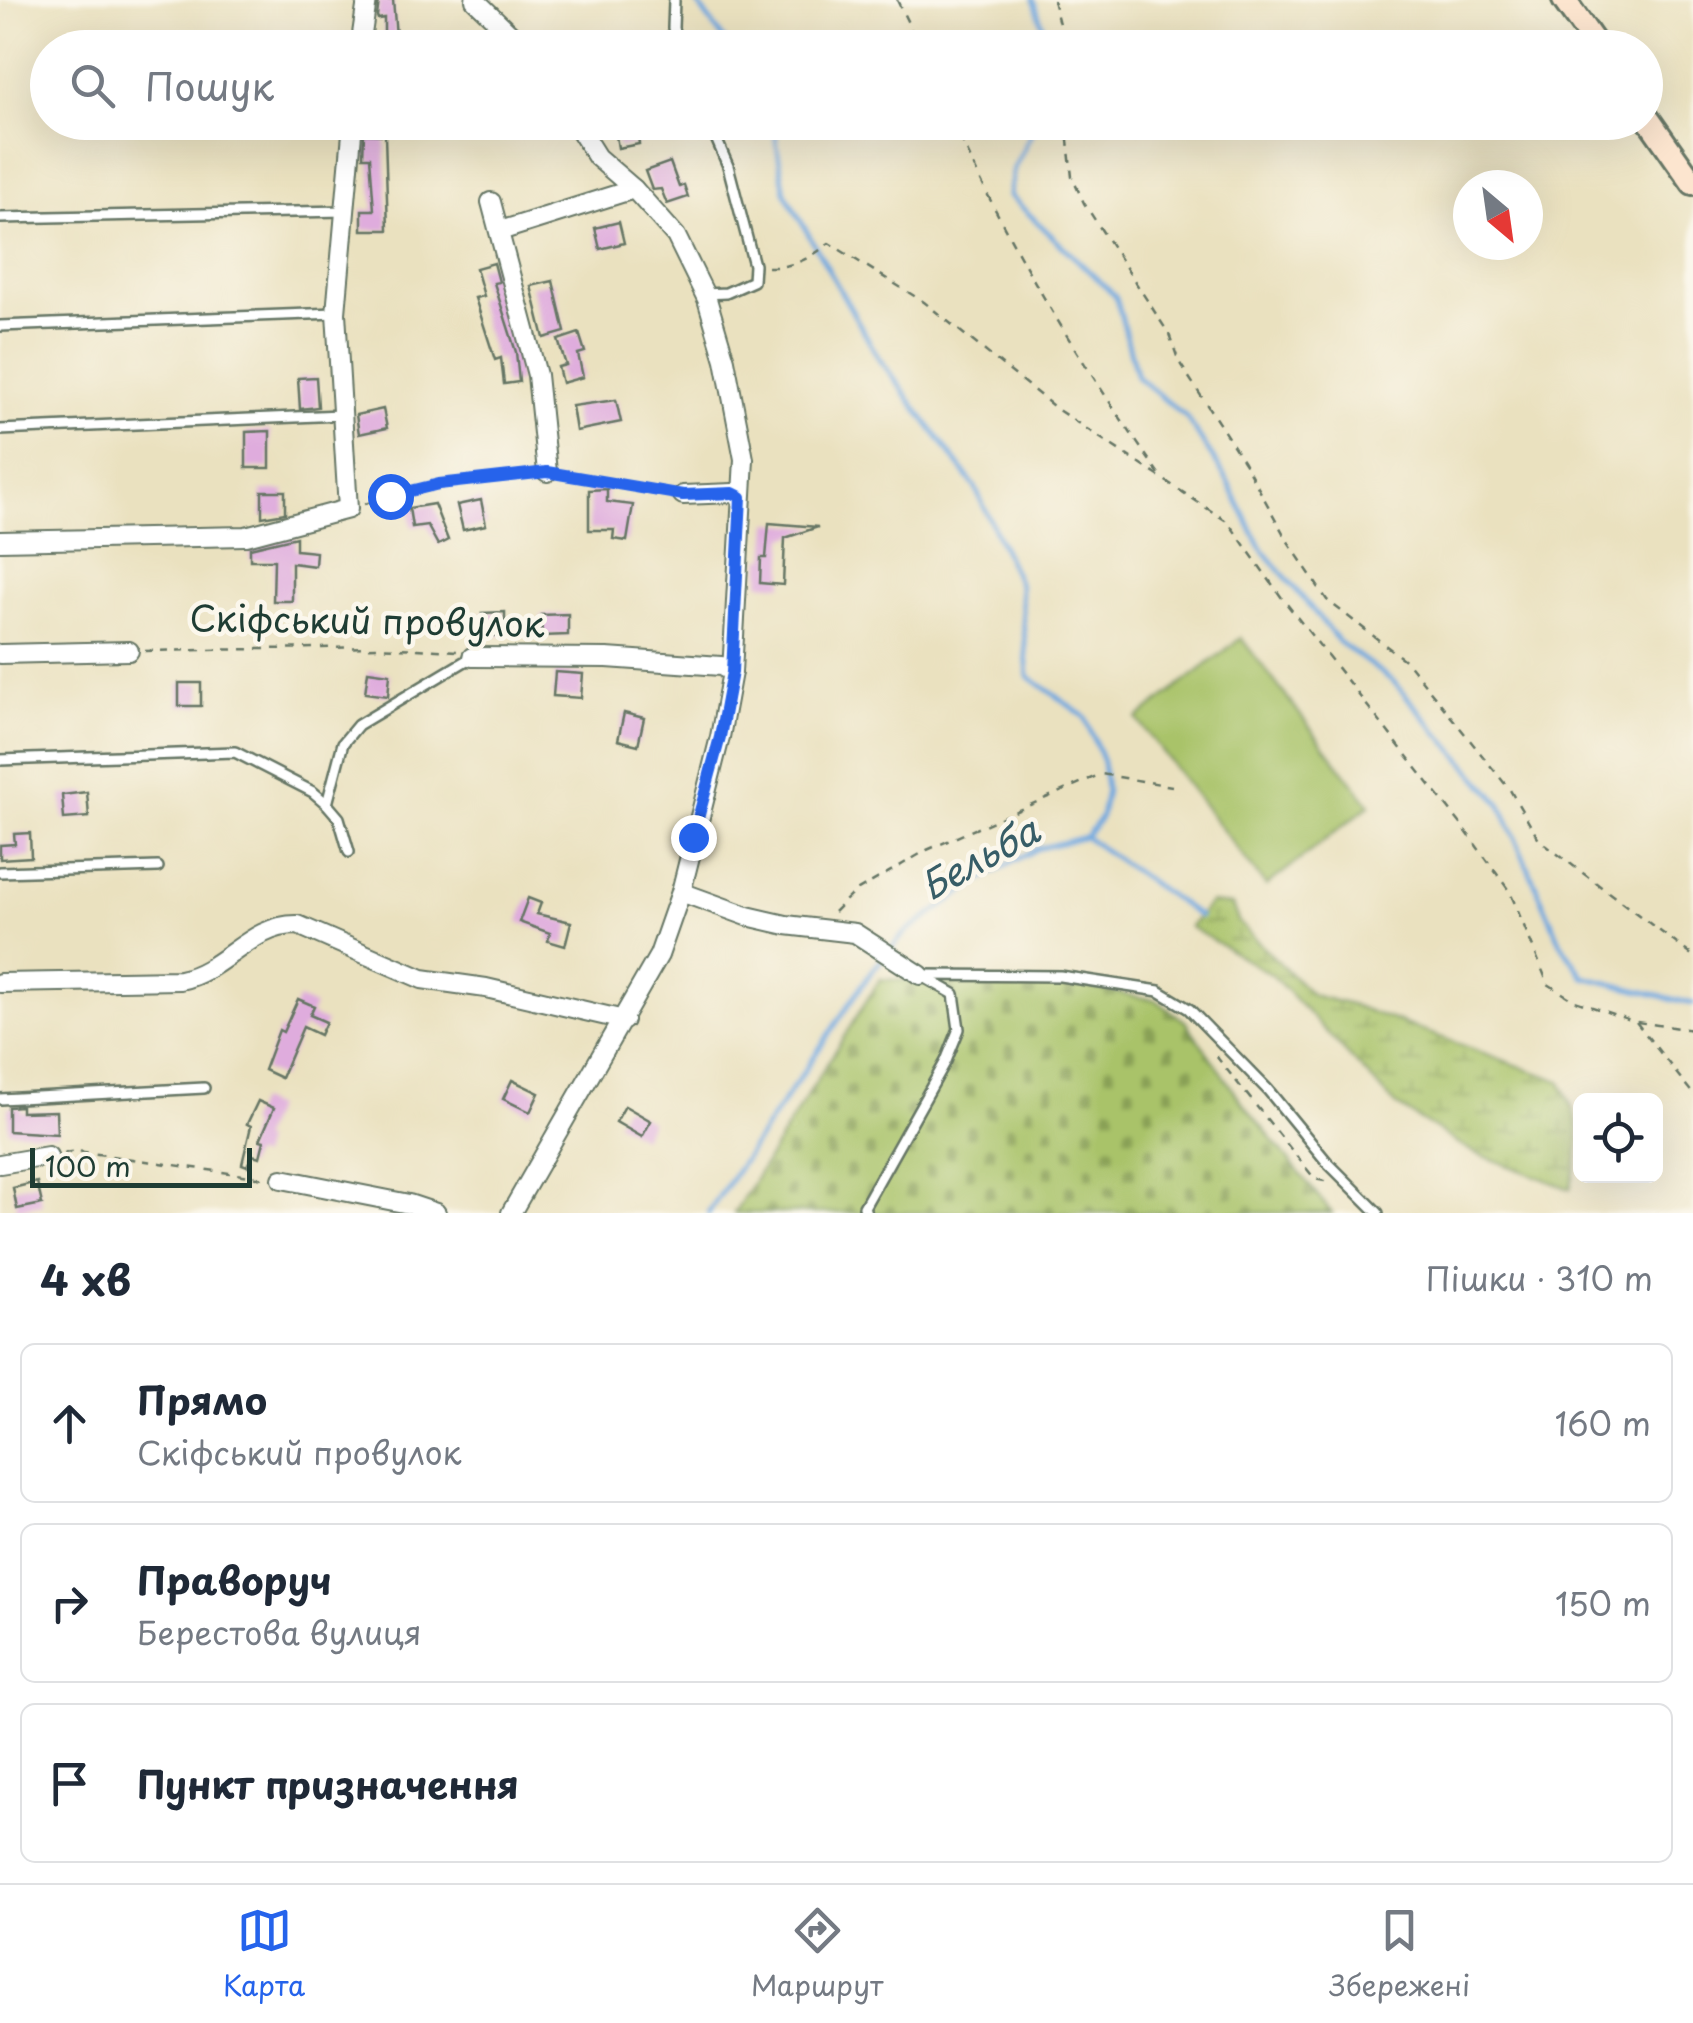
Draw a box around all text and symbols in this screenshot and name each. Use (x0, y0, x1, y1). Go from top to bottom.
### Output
search box (30, 30, 1663, 140)
text: Пошук (145, 57, 274, 114)
icon: search (65, 58, 120, 113)
north arrow (1453, 170, 1543, 260)
route start (368, 474, 414, 520)
street label: Скіфський провулок (189, 590, 545, 649)
water label: Бельба (909, 800, 1050, 913)
route end (671, 815, 717, 861)
map controls (1573, 1093, 1663, 1183)
button: locate (1573, 1093, 1663, 1183)
scale bar (30, 1143, 252, 1188)
text: 100 m (45, 1144, 131, 1187)
text: 4 хв (40, 1247, 131, 1310)
text: Пішки · 310 m (1426, 1254, 1653, 1302)
text: Прямо (137, 1371, 267, 1428)
icon: ahead (42, 1396, 97, 1451)
text: 160 m (1555, 1399, 1651, 1447)
text: Скіфський провулок (137, 1428, 462, 1476)
text: Праворуч (137, 1551, 332, 1608)
icon: right (42, 1576, 97, 1631)
text: 150 m (1555, 1579, 1651, 1627)
text: Берестова вулиця (137, 1608, 422, 1656)
text: Пункт призначення (137, 1755, 519, 1812)
icon: arrive (42, 1756, 97, 1811)
tab: Карта (223, 1903, 305, 2006)
tab: Маршрут (751, 1903, 883, 2006)
tab: Збережені (1329, 1903, 1470, 2006)

